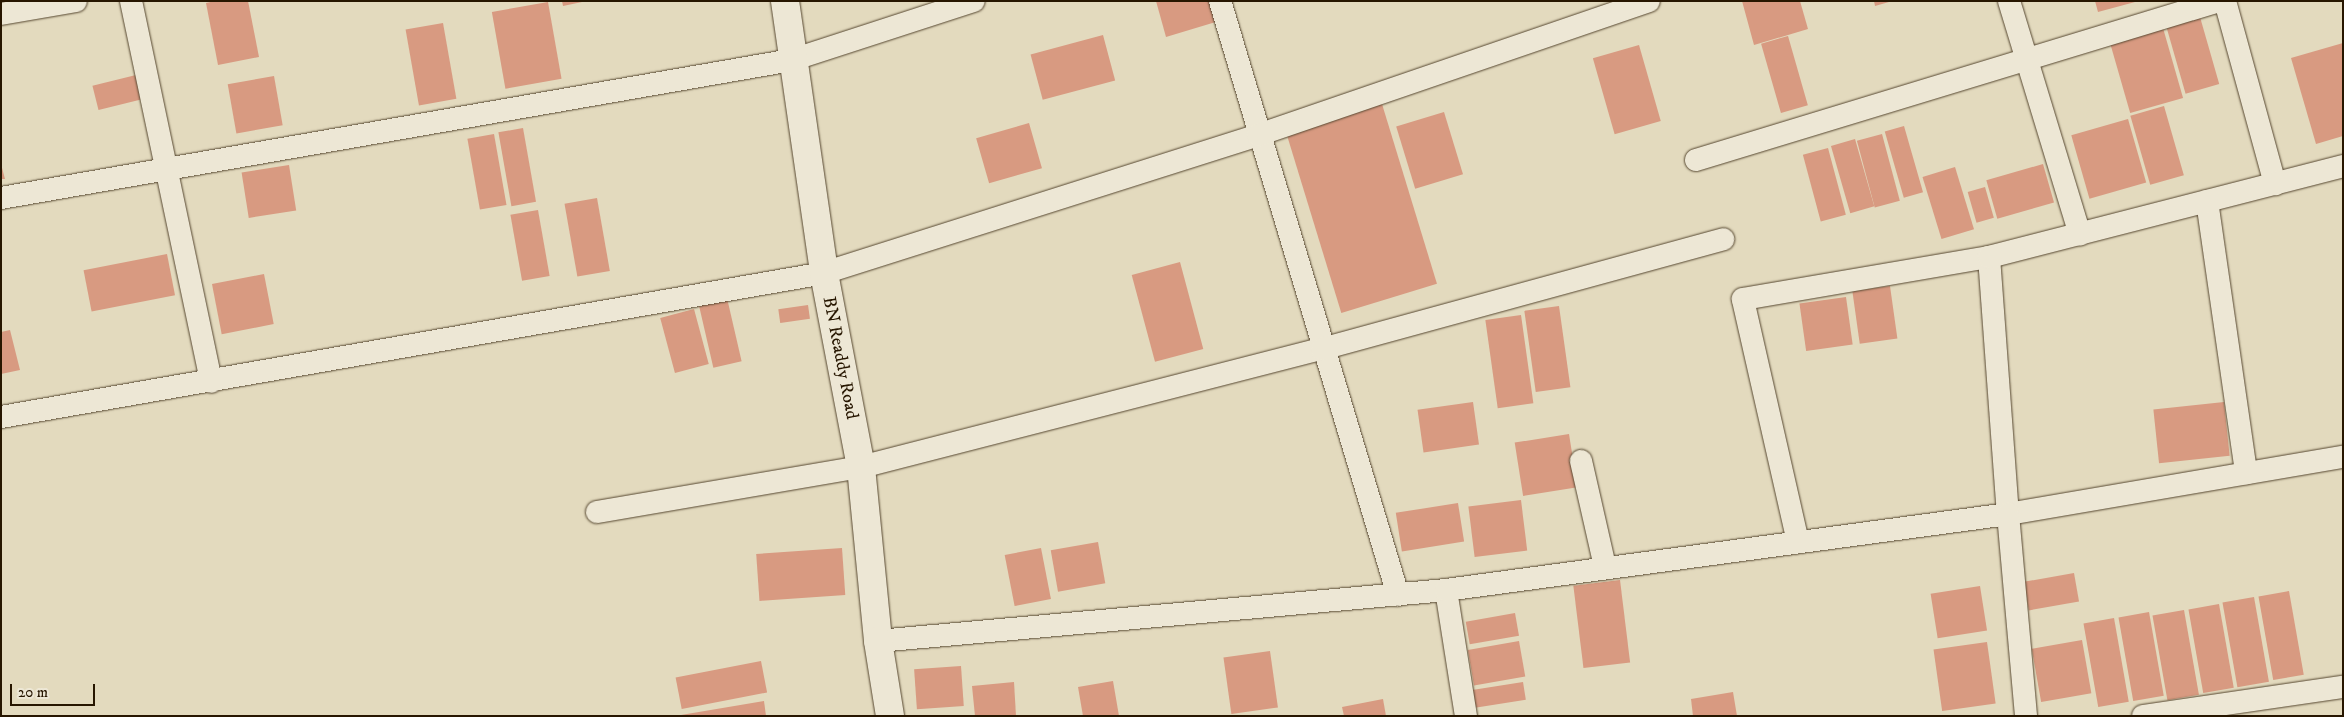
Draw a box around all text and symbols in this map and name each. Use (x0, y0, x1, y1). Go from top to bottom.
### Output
street label: BN Readdy Road (818, 295, 862, 421)
scale bar (12, 674, 98, 706)
text: 20 m (18, 683, 48, 702)

